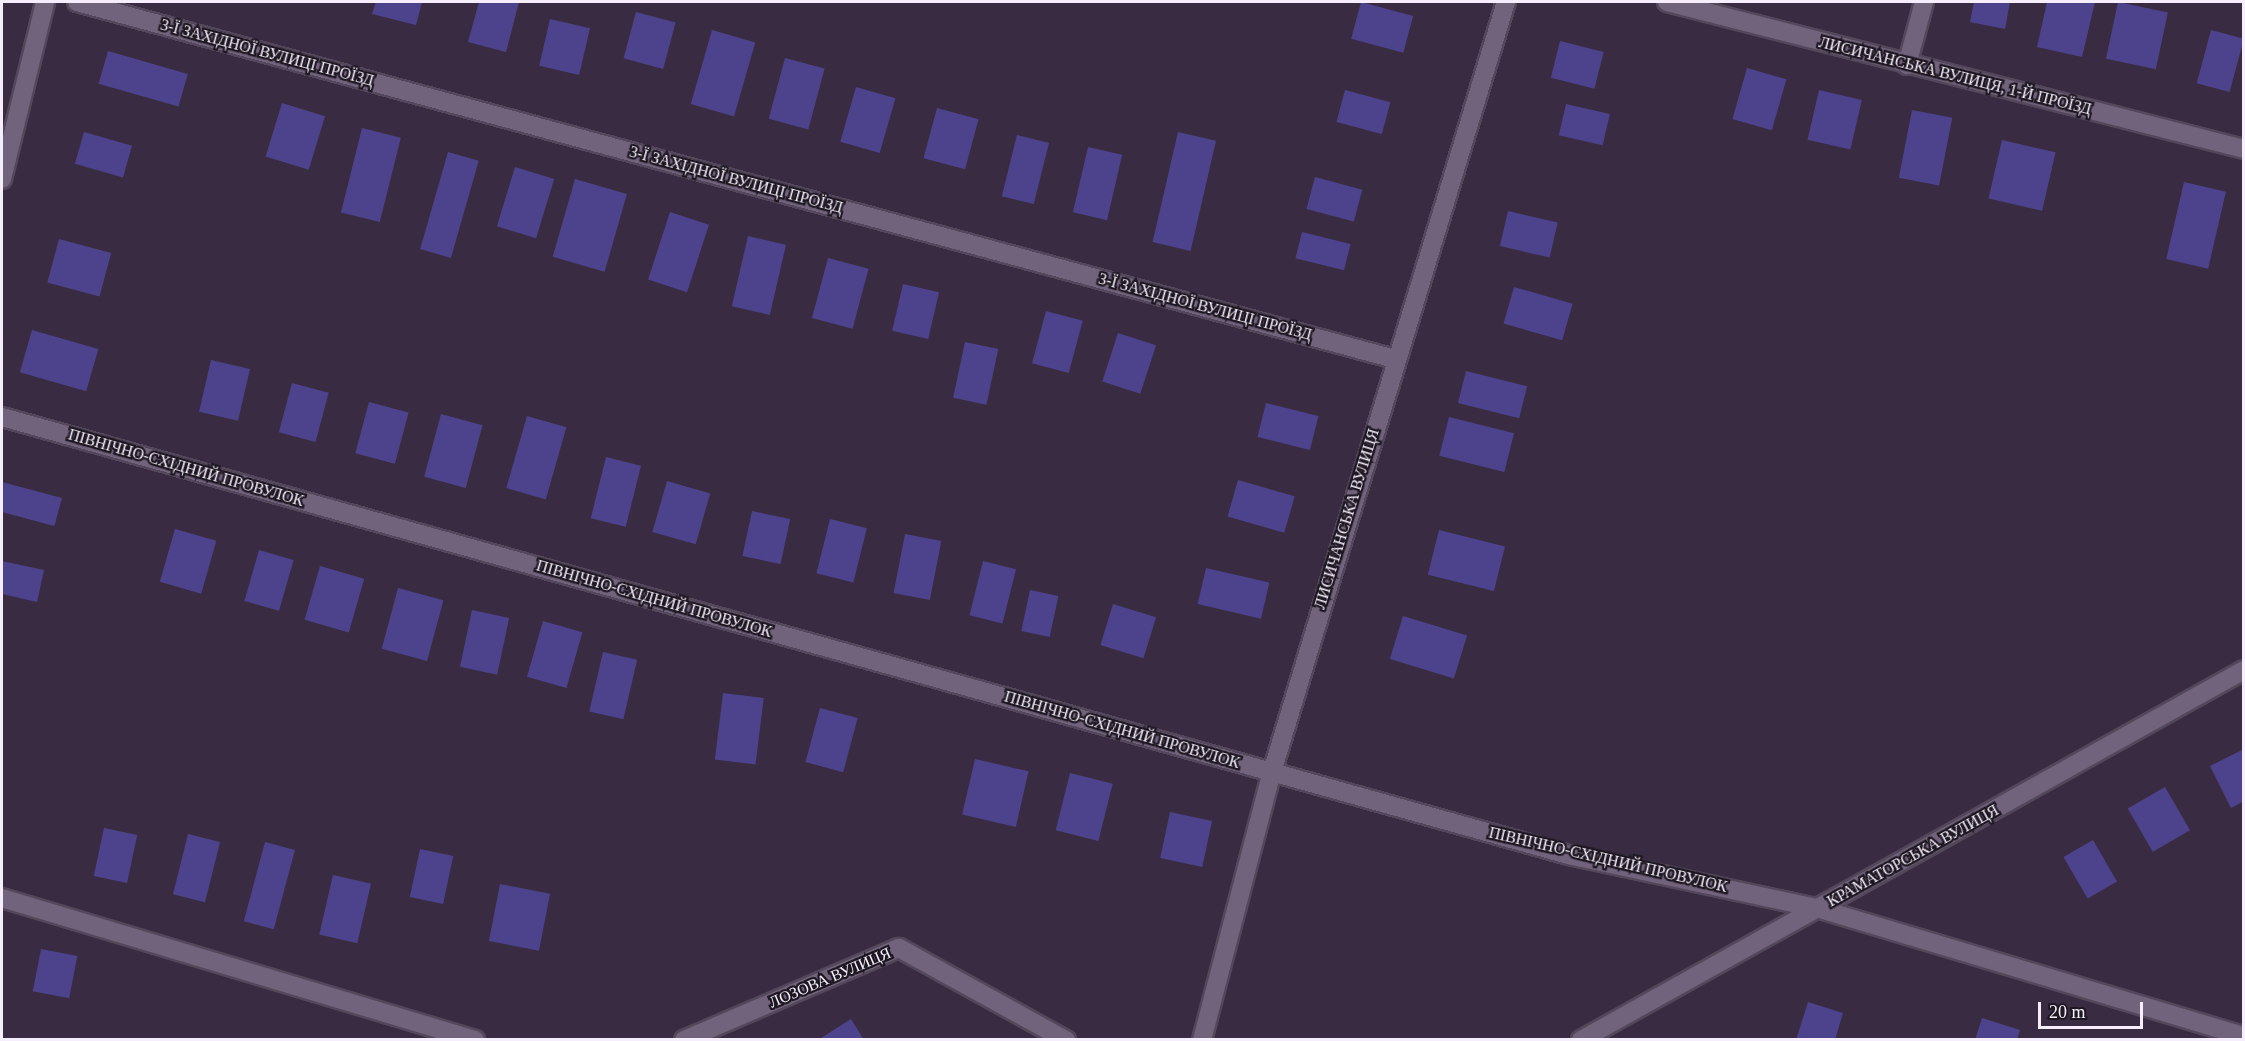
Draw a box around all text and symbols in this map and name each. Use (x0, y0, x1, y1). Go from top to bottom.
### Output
street label: 3-Ї ЗАХІДНОЇ ВУЛИЦІ ПРОЇЗД (158, 15, 376, 91)
street label: ЛИСИЧАНСЬКА ВУЛИЦЯ, 1-Й ПРОЇЗД (1817, 33, 2093, 119)
street label: 3-Ї ЗАХІДНОЇ ВУЛИЦІ ПРОЇЗД (627, 142, 845, 218)
street label: 3-Ї ЗАХІДНОЇ ВУЛИЦІ ПРОЇЗД (1096, 269, 1314, 345)
street label: ПІВНІЧНО-СХІДНИЙ ПРОВУЛОК (66, 425, 306, 511)
street label: ЛИСИЧАНСЬКА ВУЛИЦЯ (1310, 426, 1384, 612)
street label: ПІВНІЧНО-СХІДНИЙ ПРОВУЛОК (534, 556, 774, 642)
street label: ПІВНІЧНО-СХІДНИЙ ПРОВУЛОК (1002, 687, 1242, 773)
street label: КРАМАТОРСЬКА ВУЛИЦЯ (1824, 801, 2002, 911)
street label: ПІВНІЧНО-СХІДНИЙ ПРОВУЛОК (1487, 823, 1729, 897)
street label: ЛОЗОВА ВУЛИЦЯ (766, 944, 894, 1012)
scale bar (2041, 990, 2146, 1028)
text: 20 m (2049, 1002, 2086, 1022)

